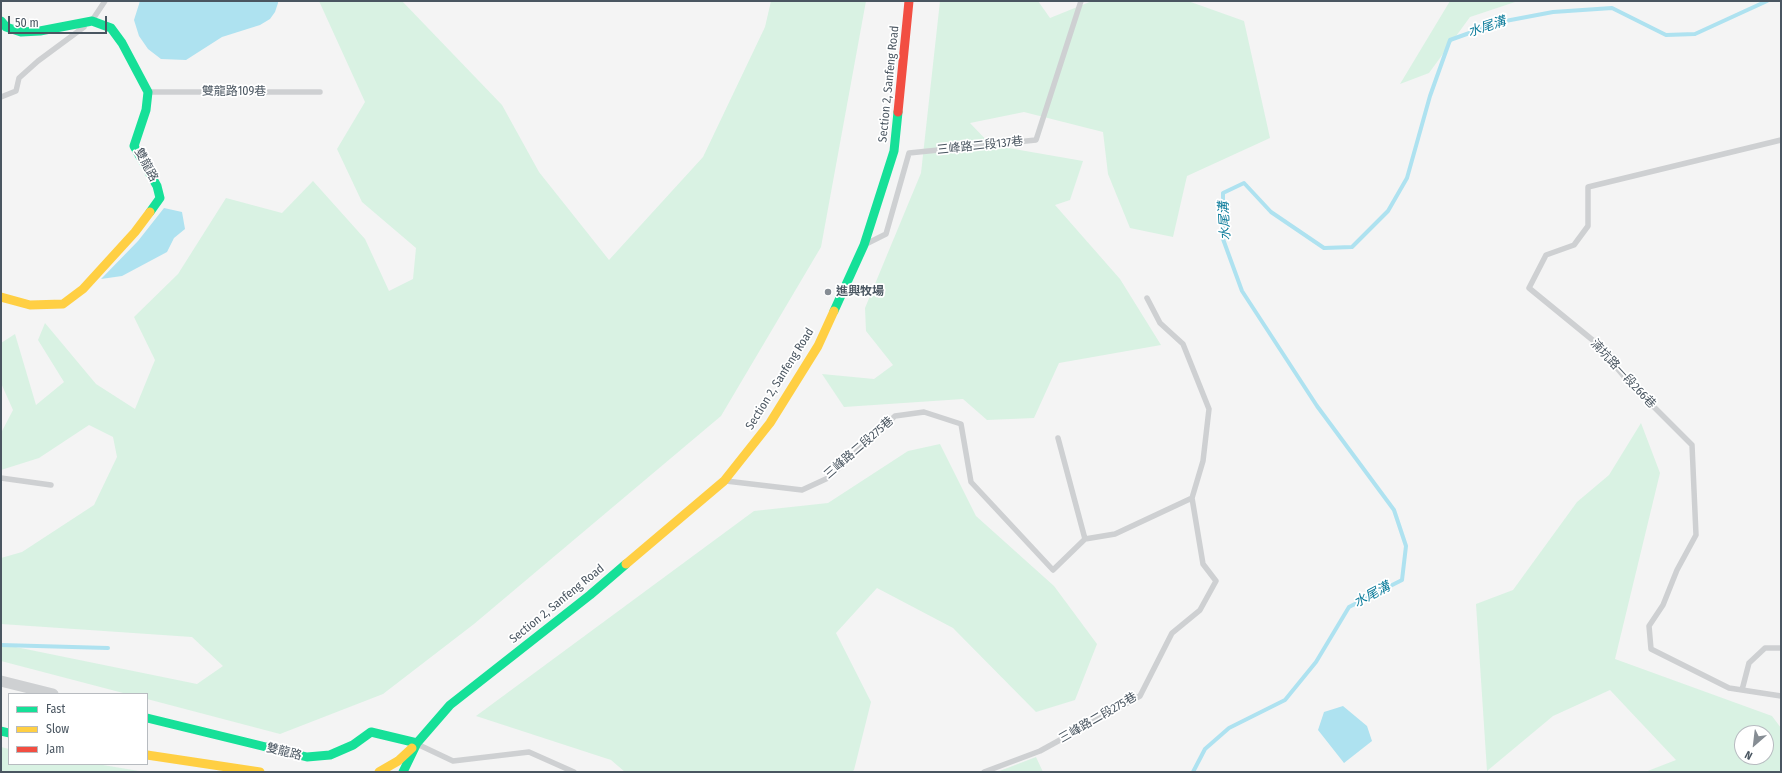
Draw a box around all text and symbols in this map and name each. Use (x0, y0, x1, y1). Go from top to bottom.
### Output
scale bar (10, 8, 109, 34)
water label: 水尾溝 (1466, 14, 1508, 40)
text: 50 m (15, 16, 39, 30)
street label: Section 2, Sanfeng Road (876, 25, 902, 143)
street label: 雙龍路109巷 (202, 85, 266, 99)
street label: 三峰路二段137巷 (936, 134, 1024, 158)
street label: 雙龍路 (131, 146, 161, 184)
water label: 水尾溝 (1216, 201, 1234, 241)
place label: 進興牧場 (836, 285, 884, 299)
marker: 進興牧場 (823, 287, 833, 297)
street label: Section 2, Sanfeng Road (743, 325, 817, 433)
street label: 湳坑路一段266巷 (1587, 336, 1659, 412)
street label: 三峰路二段275巷 (821, 414, 897, 482)
street label: Section 2, Sanfeng Road (507, 561, 607, 647)
water label: 水尾溝 (1351, 579, 1393, 611)
street label: 三峰路二段275巷 (1057, 690, 1139, 746)
legend (8, 693, 148, 765)
text: Fast (46, 702, 65, 716)
text: Slow (46, 722, 69, 736)
north arrow (1734, 725, 1774, 765)
street label: 雙龍路 (265, 741, 303, 763)
text: Jam (46, 742, 64, 756)
text: N (1743, 748, 1755, 762)

